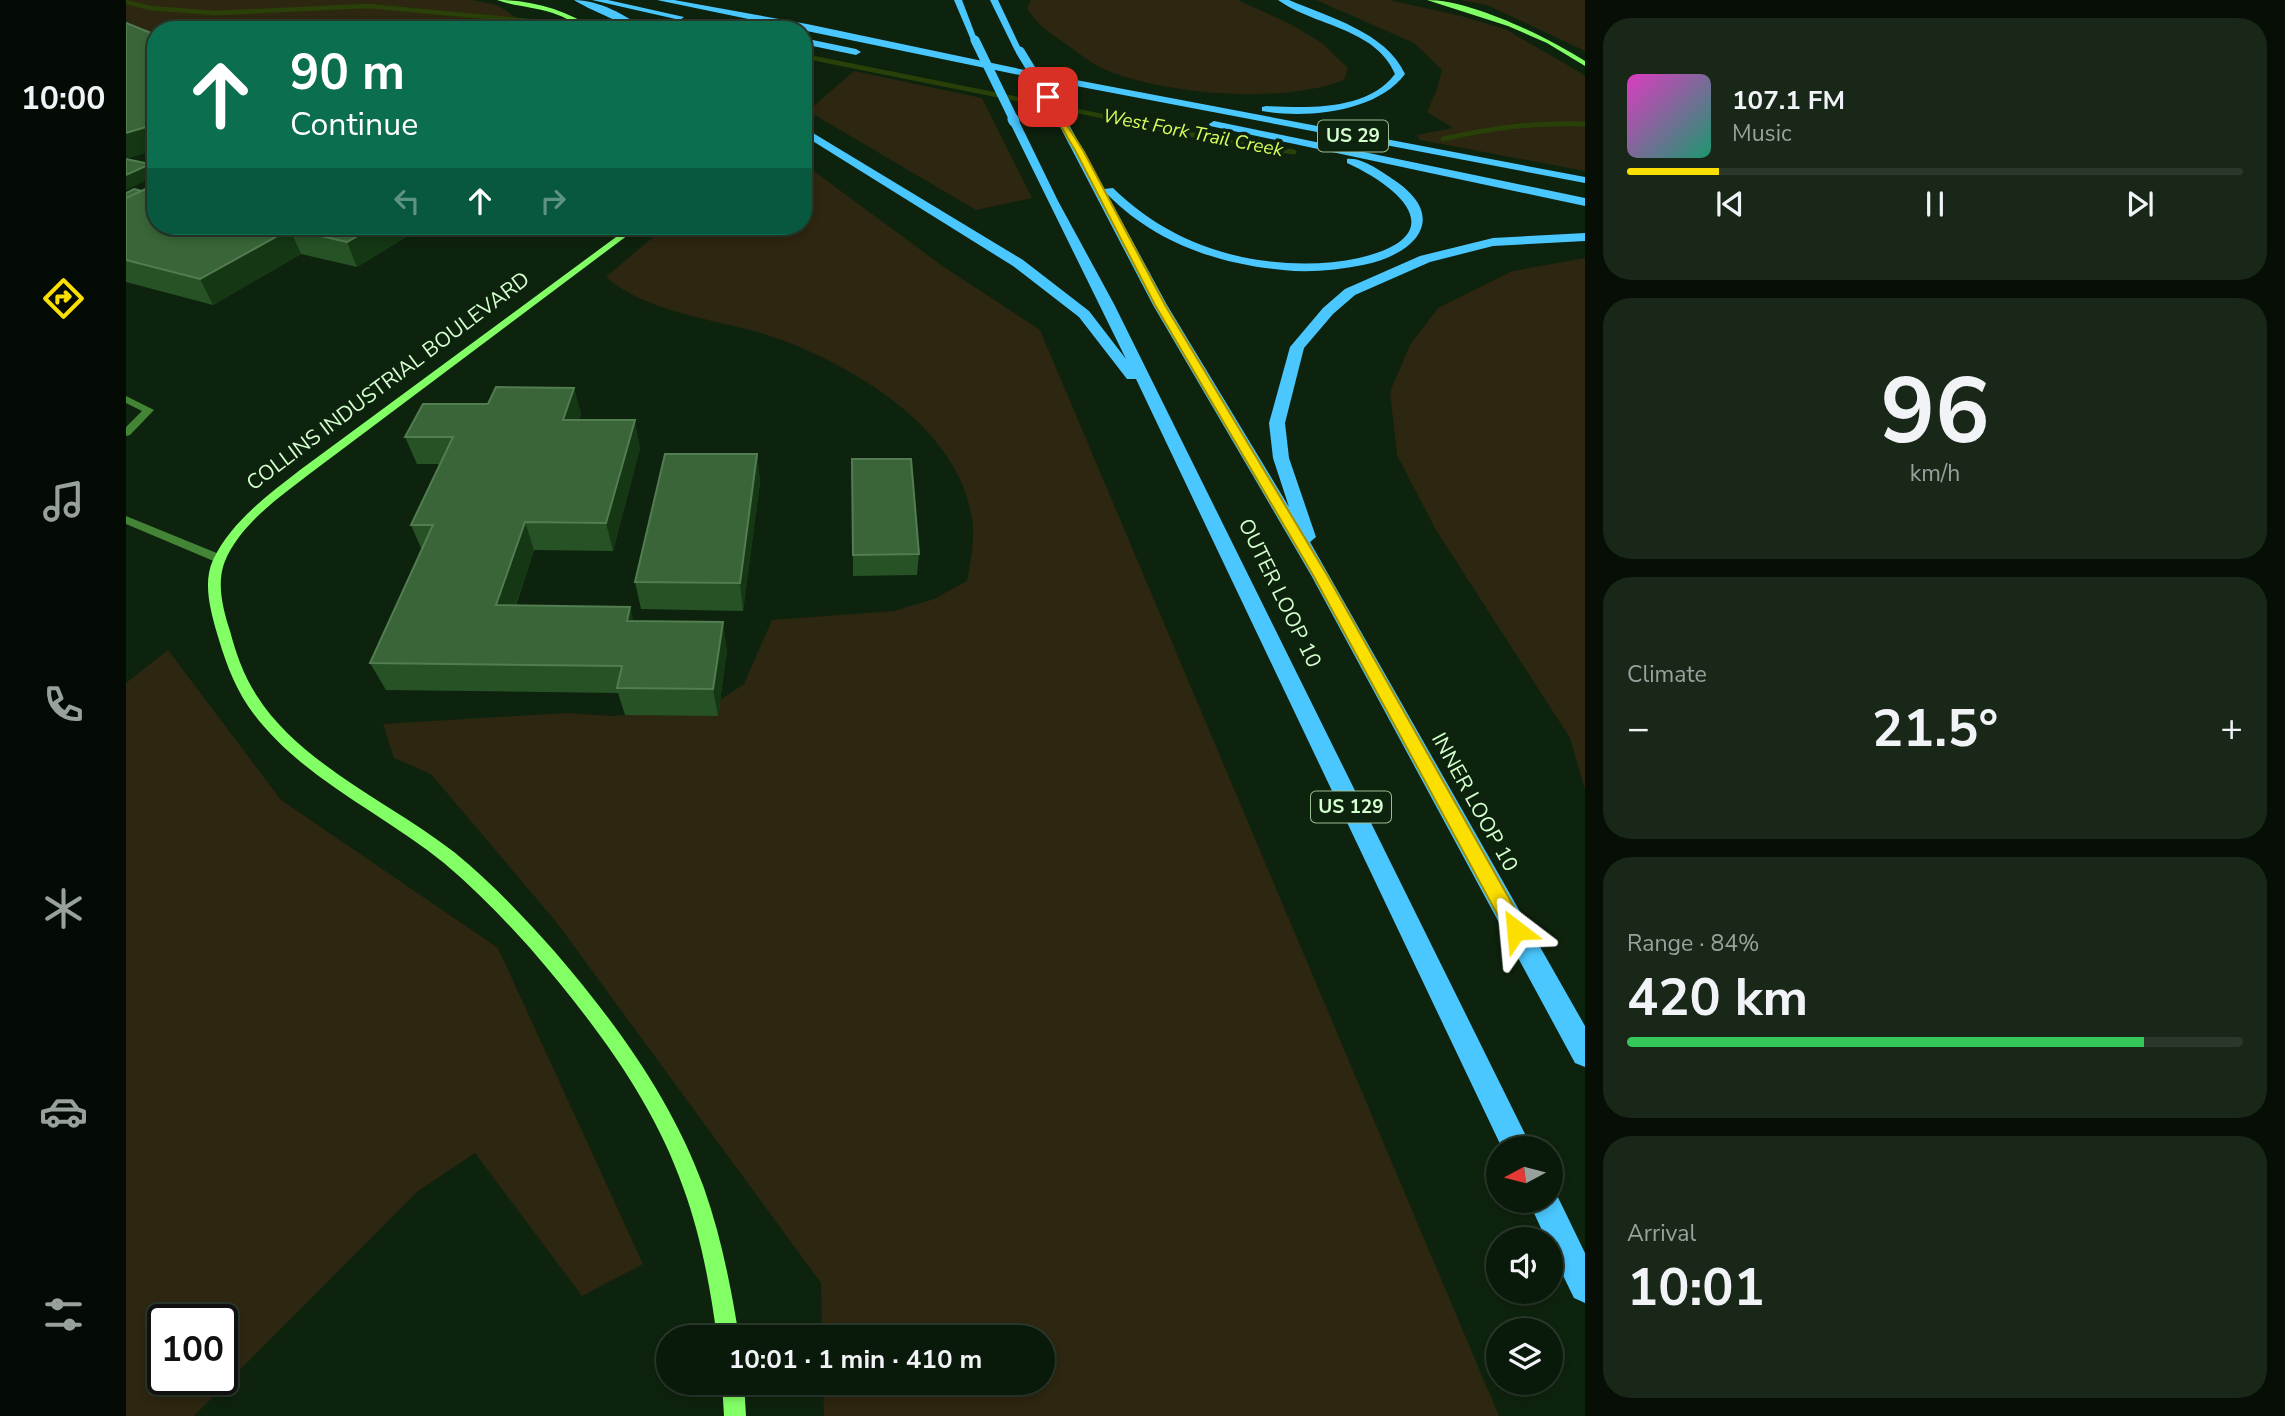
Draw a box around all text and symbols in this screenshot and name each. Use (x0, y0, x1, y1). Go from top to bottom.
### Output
text: 90 m (290, 39, 405, 106)
icon: ahead (175, 49, 266, 140)
pin (1018, 67, 1078, 127)
text: 10:00 (21, 77, 105, 120)
icon: arrive (1029, 78, 1067, 116)
text: 107.1 FM (1732, 83, 1845, 118)
text: Continue (290, 103, 418, 146)
water label: West Fork Trail Creek (1101, 103, 1286, 163)
text: Music (1732, 118, 1792, 149)
road number: US 29 (1318, 120, 1388, 152)
icon: left (388, 182, 426, 220)
icon: ahead (461, 182, 499, 220)
icon: right (534, 182, 572, 220)
icon: previous (1711, 185, 1749, 223)
icon: pause (1916, 185, 1954, 223)
icon: next (2121, 185, 2159, 223)
street label: COLLINS INDUSTRIAL BOULEVARD (241, 265, 535, 497)
icon: directions (39, 274, 88, 323)
text: 96 (1880, 350, 1990, 474)
text: km/h (1910, 458, 1960, 489)
icon: music (39, 477, 88, 526)
street label: OUTER LOOP 10 (1232, 514, 1328, 672)
text: Climate (1627, 659, 1707, 690)
icon: phone (39, 680, 88, 729)
text: 21.5° (1872, 693, 1998, 764)
text: − (1627, 703, 1650, 754)
text: + (2220, 703, 2243, 754)
street label: INNER LOOP 10 (1425, 727, 1525, 877)
road number: US 129 (1311, 792, 1391, 822)
icon: climate (39, 884, 88, 933)
position arrow (1479, 893, 1553, 967)
text: Range · 84% (1627, 928, 1759, 959)
text: 420 km (1627, 962, 1808, 1033)
icon: car (39, 1087, 88, 1136)
north arrow (1486, 1136, 1563, 1213)
map controls (1486, 1136, 1563, 1395)
text: Arrival (1627, 1218, 1696, 1249)
button: sound (1486, 1227, 1563, 1304)
text: 10:01 (1627, 1252, 1765, 1323)
icon: filters (39, 1290, 88, 1339)
speed limit sign: 100 (147, 1304, 238, 1395)
button: layers (1486, 1318, 1563, 1395)
text: 10:01 · 1 min · 410 m (729, 1342, 982, 1377)

